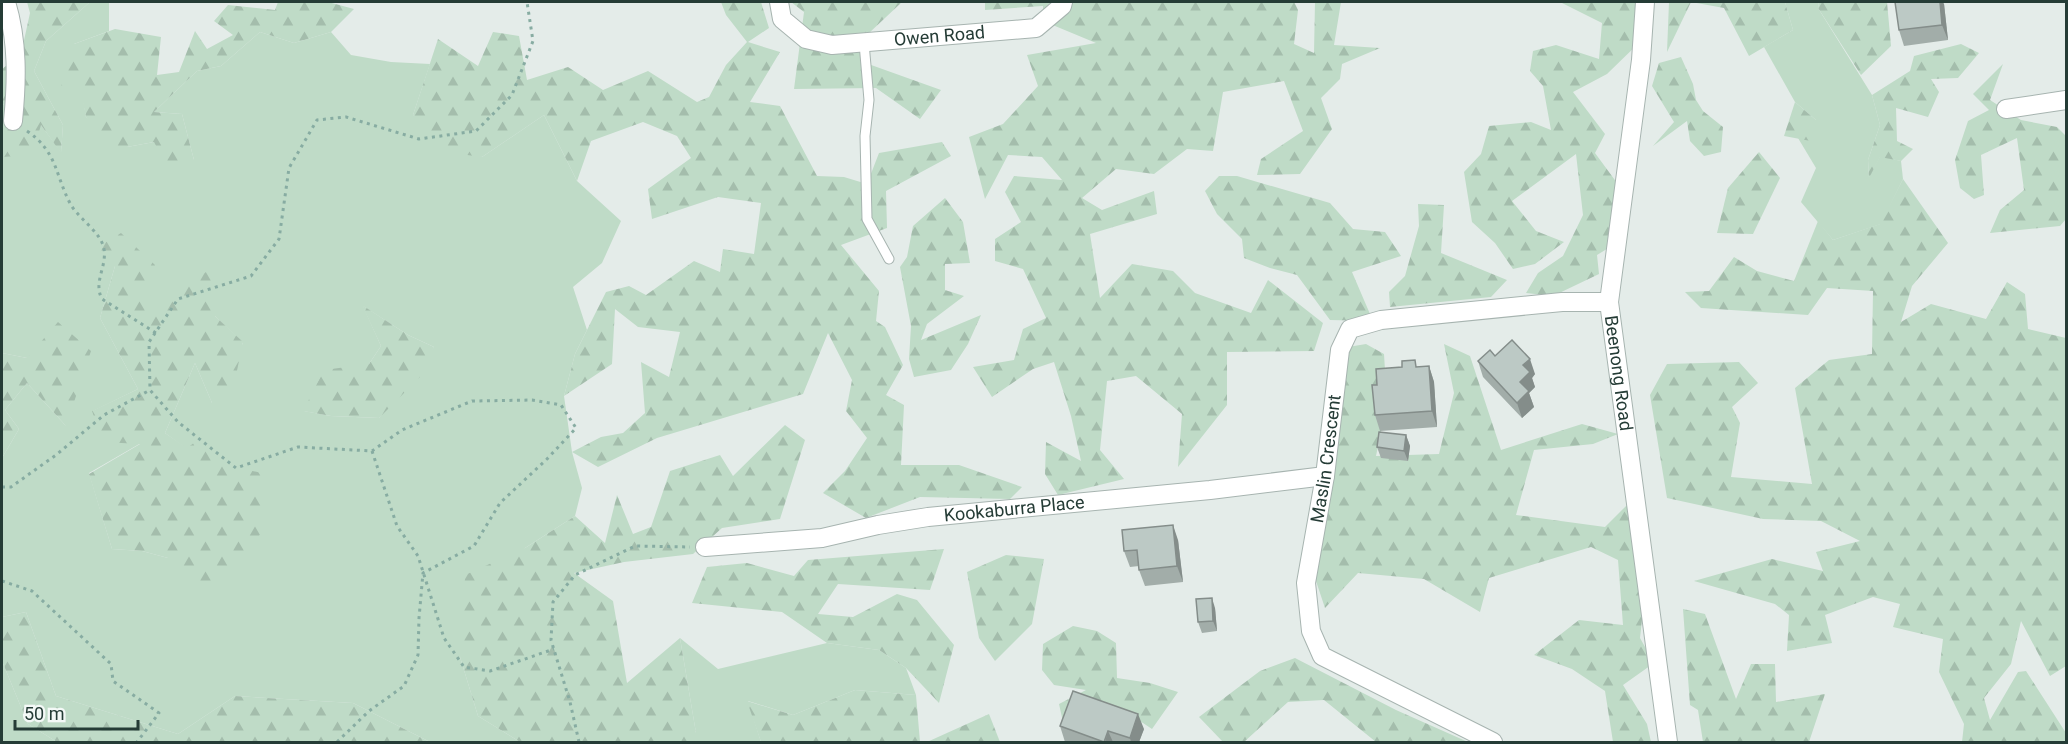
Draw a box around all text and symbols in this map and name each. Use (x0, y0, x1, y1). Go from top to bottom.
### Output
street label: Owen Road (893, 21, 986, 50)
street label: Beenong Road (1601, 314, 1637, 432)
street label: Maslin Crescent (1306, 393, 1345, 524)
street label: Kookaburra Place (943, 491, 1085, 525)
scale bar (15, 693, 138, 731)
text: 50 m (24, 703, 64, 724)

